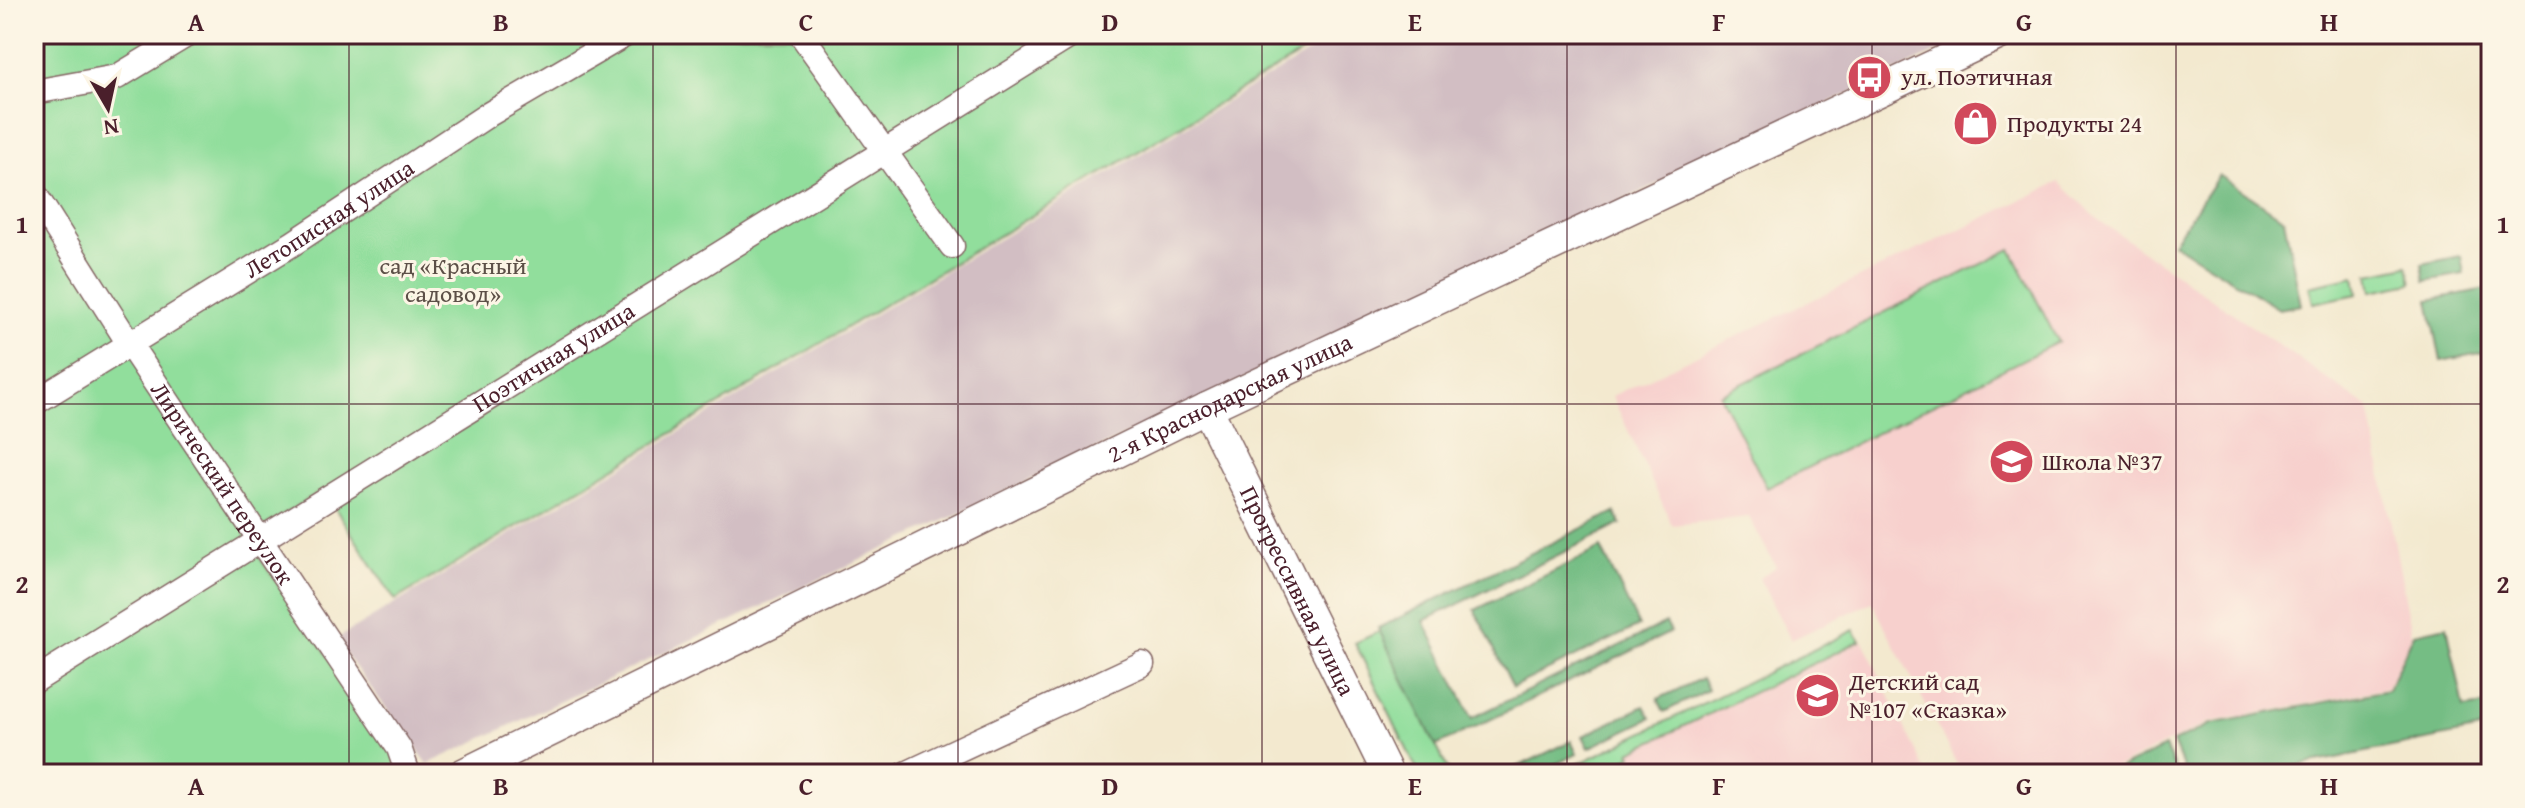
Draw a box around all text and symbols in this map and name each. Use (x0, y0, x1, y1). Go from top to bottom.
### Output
text: A (188, 2, 205, 41)
text: B (493, 2, 509, 41)
text: C (799, 2, 813, 41)
text: D (1102, 2, 1118, 41)
text: E (1408, 2, 1422, 41)
text: F (1712, 2, 1726, 41)
text: G (2016, 2, 2032, 41)
text: H (2320, 2, 2338, 41)
bus stop icon: ул. Поэтичная (1846, 53, 1894, 101)
place label: ул. Поэтичная (1900, 59, 2053, 94)
north arrow (68, 68, 148, 148)
shop icon: Продукты 24 (1952, 100, 2000, 148)
place label: Продукты 24 (2007, 106, 2142, 141)
text: N (101, 111, 121, 145)
street label: Летописная улица (237, 150, 421, 286)
text: 1 (15, 204, 29, 243)
text: 1 (2496, 204, 2510, 243)
park label: сад «Красный садовод» (379, 248, 527, 311)
street label: Поэтичная улица (465, 293, 642, 421)
street label: 2-я Краснодарская улица (1101, 324, 1358, 471)
street label: Лирический переулок (142, 375, 303, 592)
school or university icon: Школа №37 (1987, 438, 2035, 486)
place label: Школа №37 (2042, 444, 2163, 479)
street label: Прогрессивная улица (1231, 480, 1365, 702)
text: 2 (15, 564, 29, 603)
text: 2 (2496, 564, 2510, 603)
place label: Детский сад №107 «Сказка» (1848, 664, 2007, 727)
school or university icon: Детский сад №107 «Сказка» (1794, 672, 1842, 720)
text: A (188, 766, 205, 805)
text: B (493, 766, 509, 805)
text: C (799, 766, 813, 805)
text: D (1102, 766, 1118, 805)
text: E (1408, 766, 1422, 805)
text: F (1712, 766, 1726, 805)
text: G (2016, 766, 2032, 805)
text: H (2320, 766, 2338, 805)

